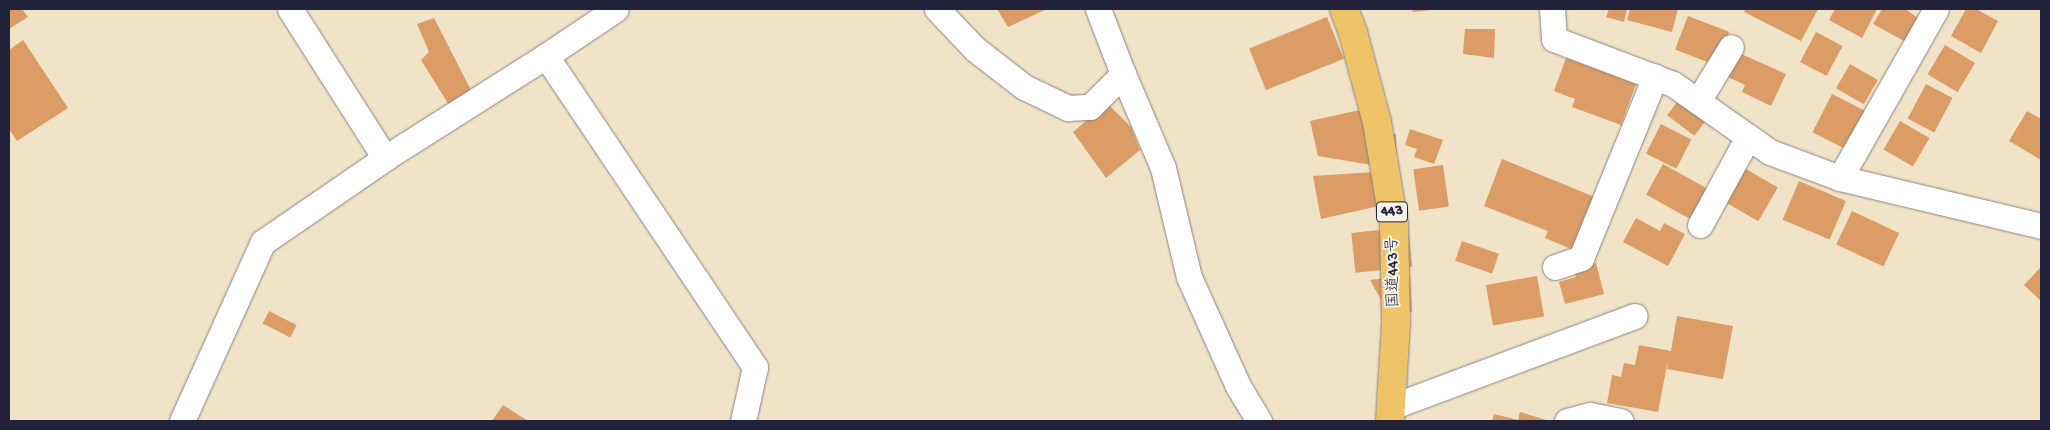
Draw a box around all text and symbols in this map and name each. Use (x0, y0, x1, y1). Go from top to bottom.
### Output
road number: 443 (1376, 200, 1408, 224)
street label: 国道443号 (1385, 236, 1405, 308)

